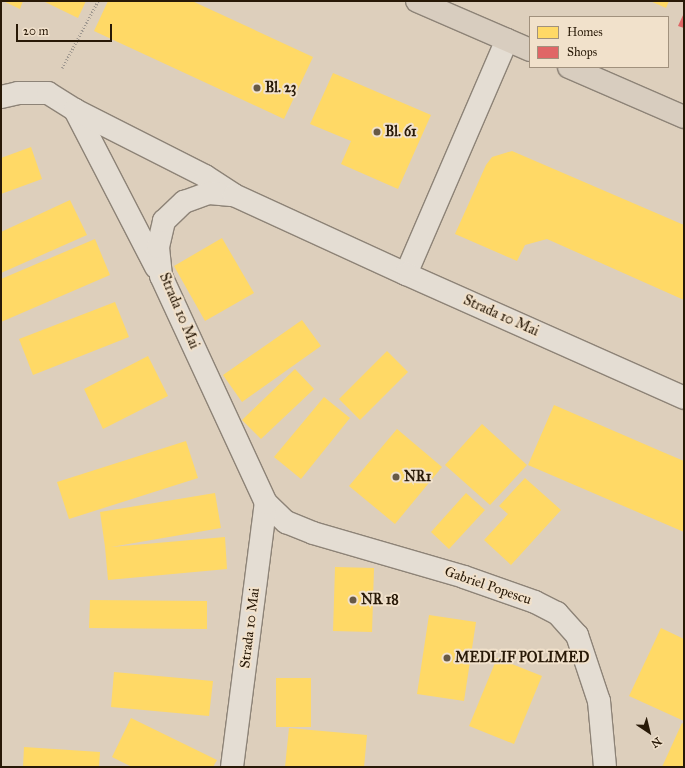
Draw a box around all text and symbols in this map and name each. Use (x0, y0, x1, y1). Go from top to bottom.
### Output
scale bar (18, 16, 114, 42)
legend (529, 16, 669, 68)
text: 20 m (23, 24, 49, 38)
text: Homes (567, 25, 603, 39)
text: Shops (567, 45, 597, 59)
place label: Bl. 23 (265, 80, 296, 96)
marker: Bl. 23 (252, 83, 262, 93)
place label: Bl. 61 (385, 124, 417, 140)
marker: Bl. 61 (372, 127, 382, 137)
street label: Strada 10 Mai (155, 270, 203, 352)
street label: Strada 10 Mai (461, 292, 541, 340)
place label: NR1 (404, 469, 431, 485)
marker: NR1 (391, 472, 401, 482)
street label: Gabriel Popescu (442, 563, 534, 609)
street label: Strada 10 Mai (237, 587, 263, 669)
place label: NR 18 (361, 592, 399, 608)
marker: NR 18 (348, 595, 358, 605)
place label: MEDLIF POLIMED (455, 650, 589, 666)
marker: MEDLIF POLIMED (442, 653, 452, 663)
north arrow (629, 712, 669, 752)
text: N (649, 734, 664, 750)

